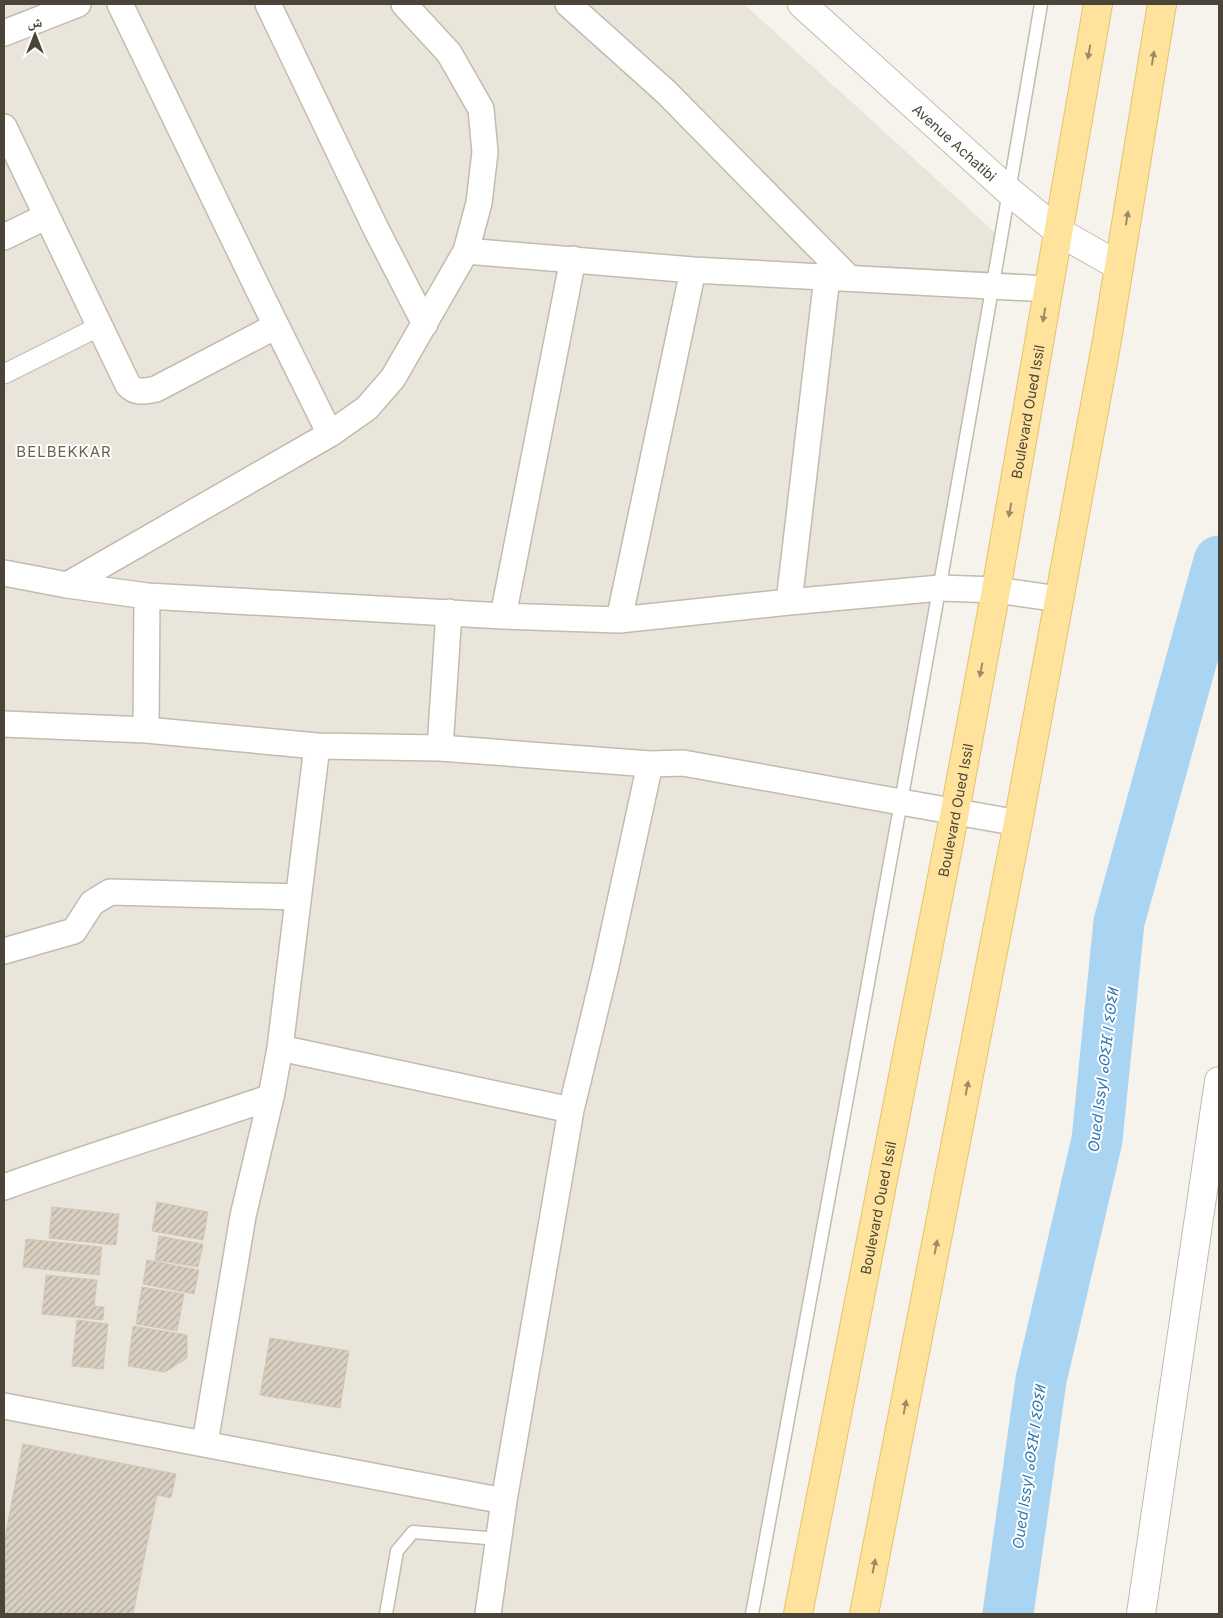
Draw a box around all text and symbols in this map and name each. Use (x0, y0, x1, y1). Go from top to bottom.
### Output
north arrow (10, 10, 60, 60)
text: ش (28, 13, 43, 31)
one-way arrow (1085, 44, 1093, 60)
one-way arrow (1150, 49, 1158, 65)
street label: Avenue Achatibi (909, 100, 1000, 184)
one-way arrow (1123, 209, 1131, 225)
one-way arrow (1039, 308, 1047, 324)
street label: Boulevard Oued Issil (1007, 343, 1047, 480)
district label: BELBEKKAR (16, 442, 112, 461)
one-way arrow (1006, 502, 1014, 518)
one-way arrow (977, 662, 985, 678)
street label: Boulevard Oued Issil (934, 742, 976, 878)
water label: Oued Issyl ⴰⵙⵉⴼ ⵏ ⵉⵙⵉⵍ (1084, 985, 1123, 1153)
one-way arrow (963, 1079, 971, 1095)
street label: Boulevard Oued Issil (856, 1140, 899, 1276)
one-way arrow (932, 1239, 940, 1255)
water label: Oued Issyl ⴰⵙⵉⴼ ⵏ ⵉⵙⵉⵍ (1008, 1382, 1050, 1550)
one-way arrow (901, 1398, 909, 1414)
one-way arrow (870, 1558, 878, 1574)

